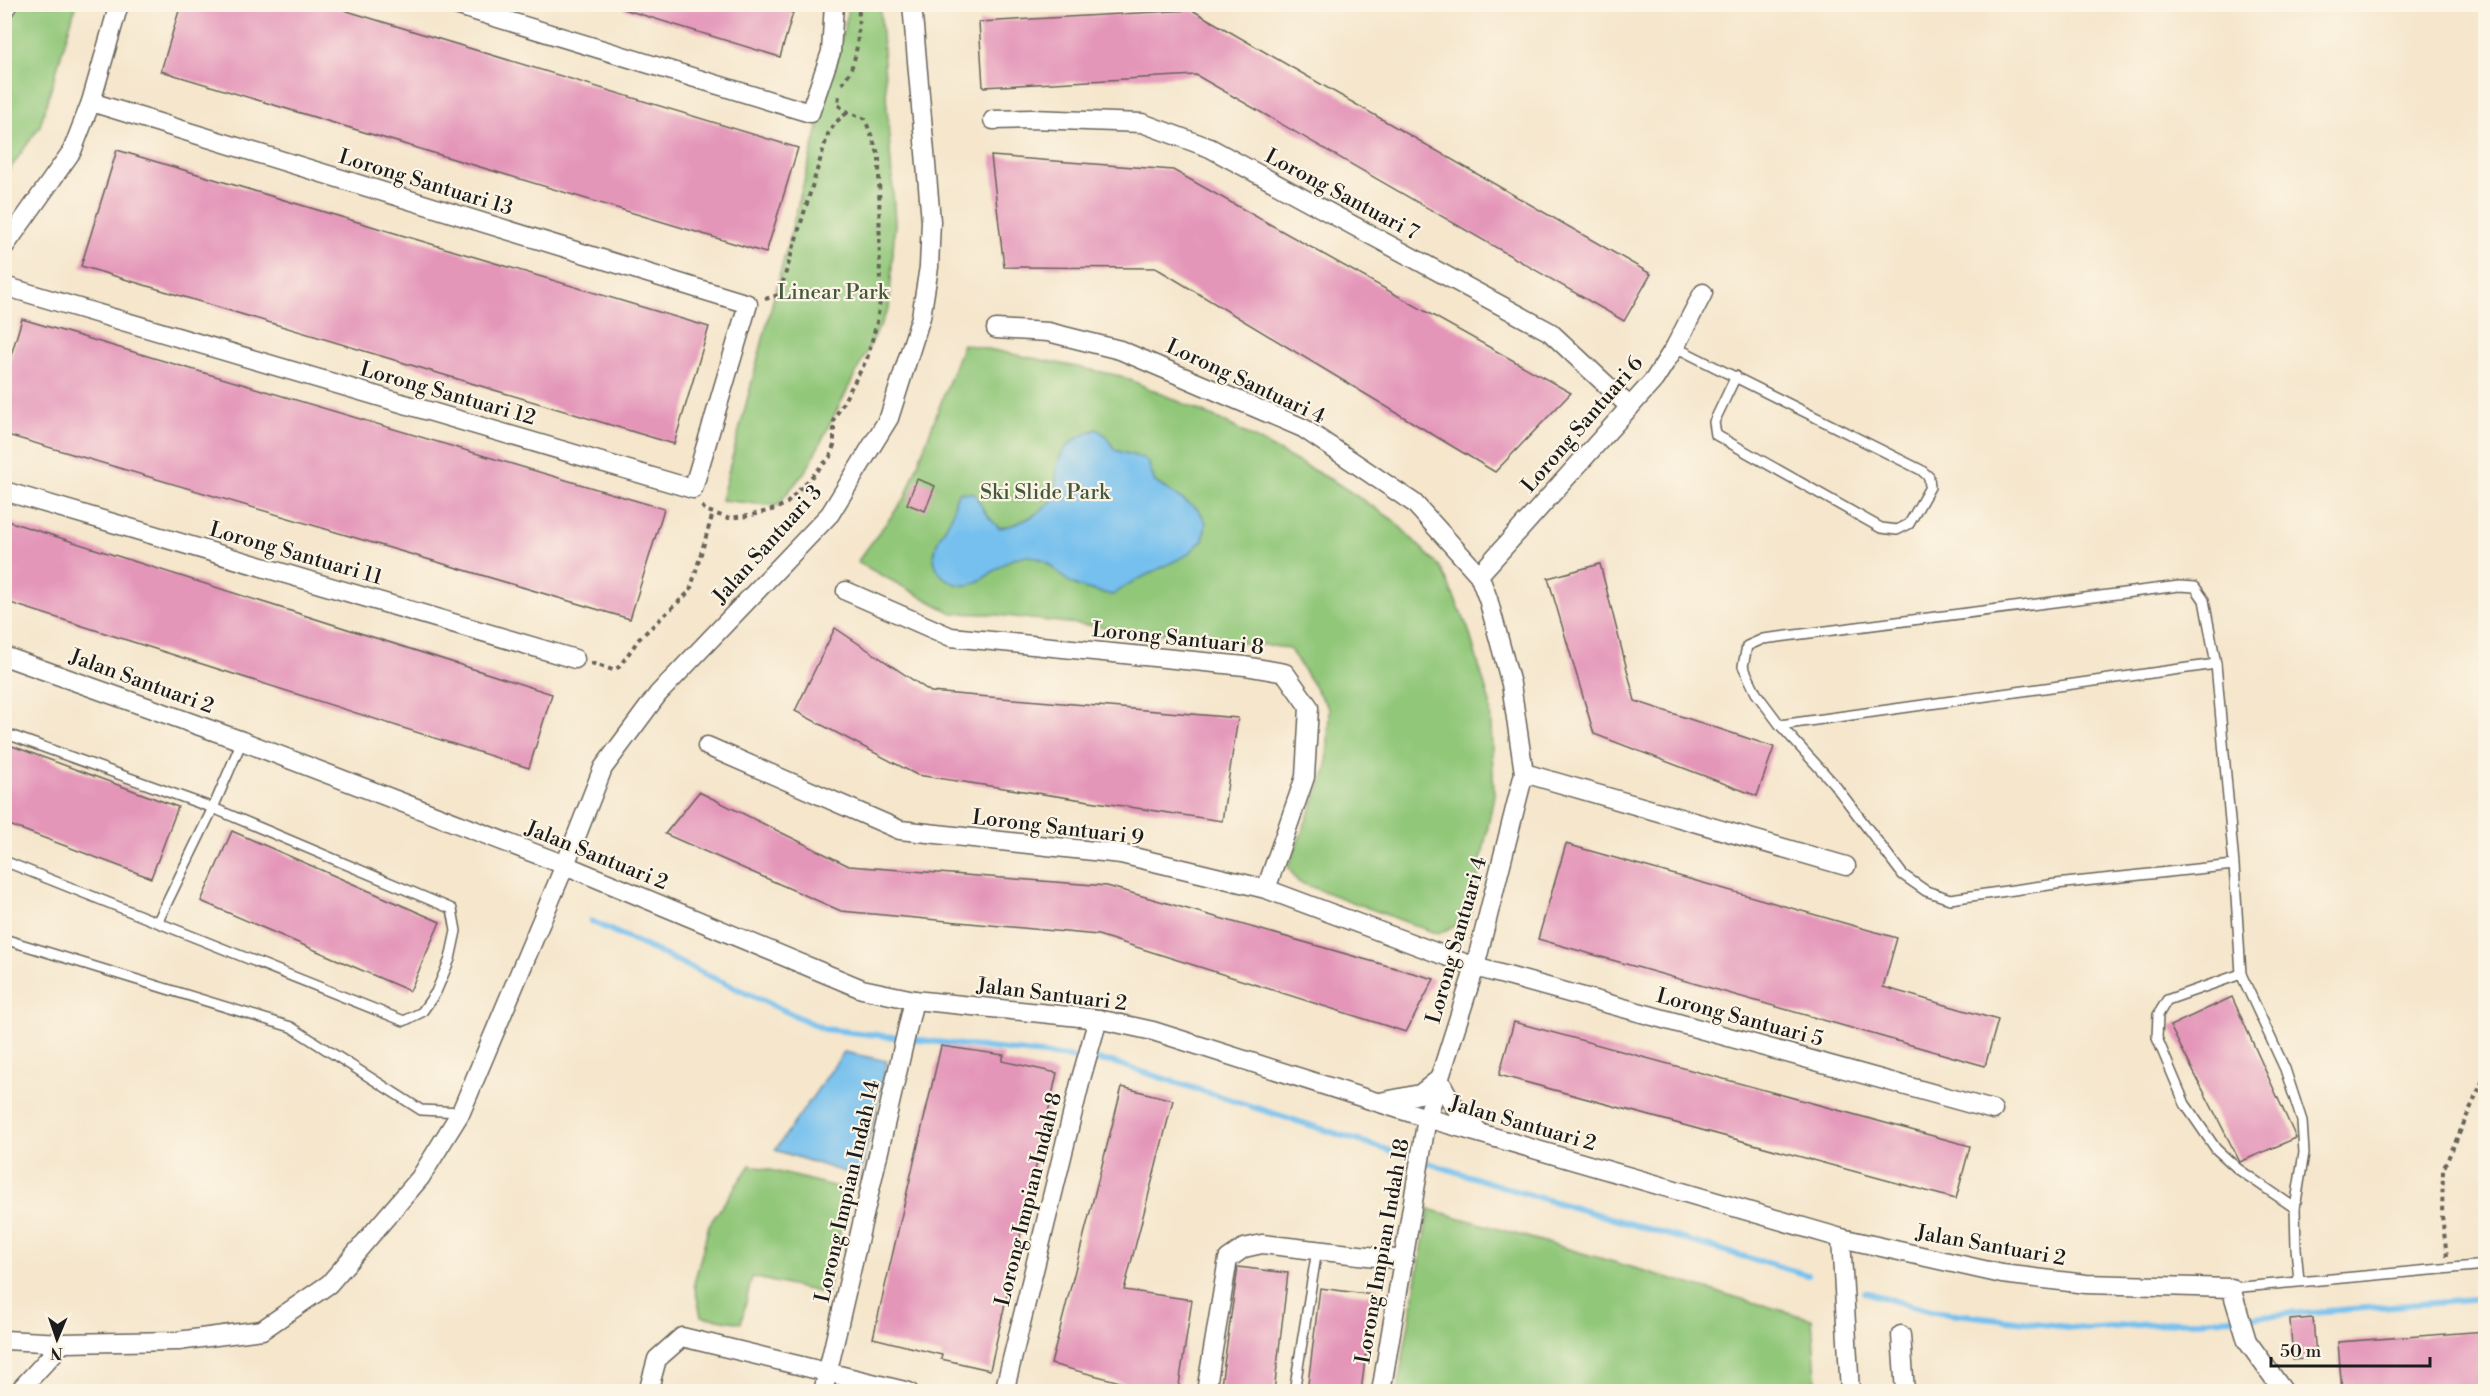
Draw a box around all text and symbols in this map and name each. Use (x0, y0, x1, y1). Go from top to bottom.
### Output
street label: Lorong Santuari 7 (1260, 143, 1423, 247)
street label: Lorong Santuari 13 (336, 144, 516, 222)
park label: Linear Park (777, 280, 890, 306)
street label: Lorong Santuari 4 (1162, 334, 1329, 430)
street label: Lorong Santuari 6 (1516, 351, 1649, 498)
street label: Lorong Santuari 12 (357, 356, 539, 431)
street label: Jalan Santuari 3 (707, 480, 828, 610)
park label: Ski Slide Park (980, 480, 1111, 506)
street label: Lorong Santuari 11 (206, 517, 385, 591)
street label: Lorong Santuari 8 (1091, 617, 1265, 661)
street label: Jalan Santuari 2 (65, 644, 217, 720)
street label: Lorong Santuari 9 (971, 805, 1145, 851)
street label: Jalan Santuari 2 (521, 815, 672, 896)
street label: Lorong Santuari 4 (1421, 854, 1493, 1027)
street label: Jalan Santuari 2 (974, 973, 1128, 1017)
street label: Lorong Santuari 5 (1654, 983, 1826, 1053)
street label: Lorong Impian Indah 14 (810, 1077, 886, 1305)
street label: Lorong Impian Indah 8 (990, 1090, 1068, 1309)
street label: Jalan Santuari 2 (1446, 1090, 1599, 1157)
street label: Lorong Impian Indah 18 (1350, 1137, 1416, 1366)
street label: Jalan Santuari 2 (1913, 1220, 2068, 1272)
north arrow (27, 1309, 87, 1369)
scale bar (2271, 1330, 2430, 1368)
text: 50 m (2280, 1340, 2322, 1363)
text: N (49, 1343, 63, 1363)

